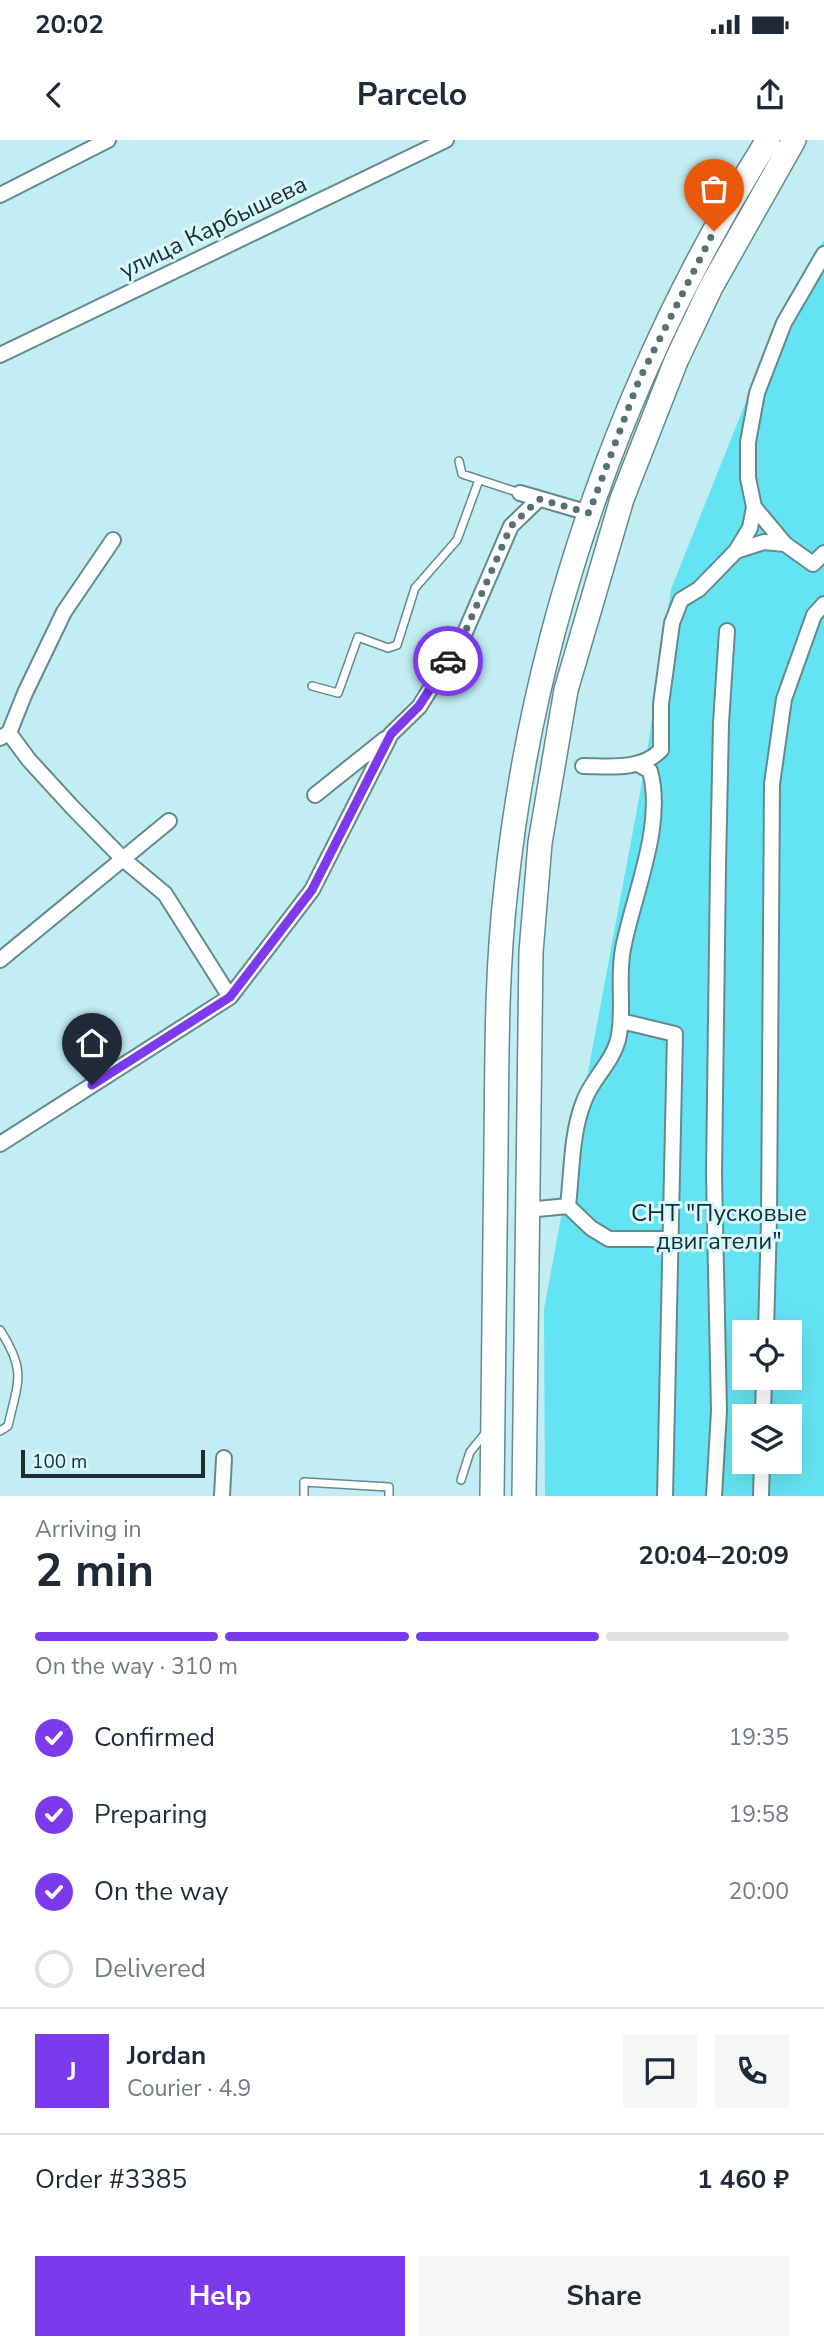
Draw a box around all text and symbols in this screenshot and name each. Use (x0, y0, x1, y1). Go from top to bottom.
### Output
text: 20:02 (35, 7, 104, 42)
text: Parcelo (357, 73, 467, 116)
icon: back (35, 76, 73, 114)
icon: share (751, 76, 789, 114)
pin (684, 159, 744, 231)
street label: улица Карбышева (114, 168, 312, 286)
icon: bag (695, 170, 733, 208)
courier (413, 626, 483, 696)
icon: car (429, 642, 467, 680)
pin (62, 1013, 122, 1085)
icon: home (73, 1024, 111, 1062)
park label: СНТ "Пусковые двигатели" (631, 1197, 807, 1257)
map controls (732, 1320, 802, 1474)
button: locate (732, 1320, 802, 1390)
button: layers (732, 1404, 802, 1474)
scale bar (21, 1447, 205, 1479)
text: 100 m (32, 1449, 87, 1475)
text: Arriving in (35, 1514, 142, 1545)
text: 20:04–20:09 (638, 1538, 789, 1573)
text: 2 min (35, 1539, 154, 1602)
text: On the way · 310 m (35, 1651, 238, 1682)
icon: check (35, 1719, 73, 1757)
text: Confirmed (94, 1720, 215, 1755)
text: 19:35 (729, 1722, 789, 1753)
icon: check (35, 1796, 73, 1834)
text: Preparing (94, 1797, 207, 1832)
text: 19:58 (729, 1799, 789, 1830)
icon: check (35, 1873, 73, 1911)
text: On the way (94, 1874, 228, 1909)
text: 20:00 (729, 1876, 789, 1907)
text: Delivered (94, 1951, 206, 1986)
button: chat (623, 2034, 697, 2108)
button: phone (715, 2034, 789, 2108)
text: Jordan (127, 2038, 206, 2073)
text: J (67, 2054, 77, 2089)
text: Courier · 4.9 (127, 2073, 251, 2104)
text: Order #3385 (35, 2162, 187, 2197)
text: 1 460 ₽ (697, 2162, 789, 2197)
button: Help (35, 2256, 405, 2336)
button: Share (419, 2256, 789, 2336)

